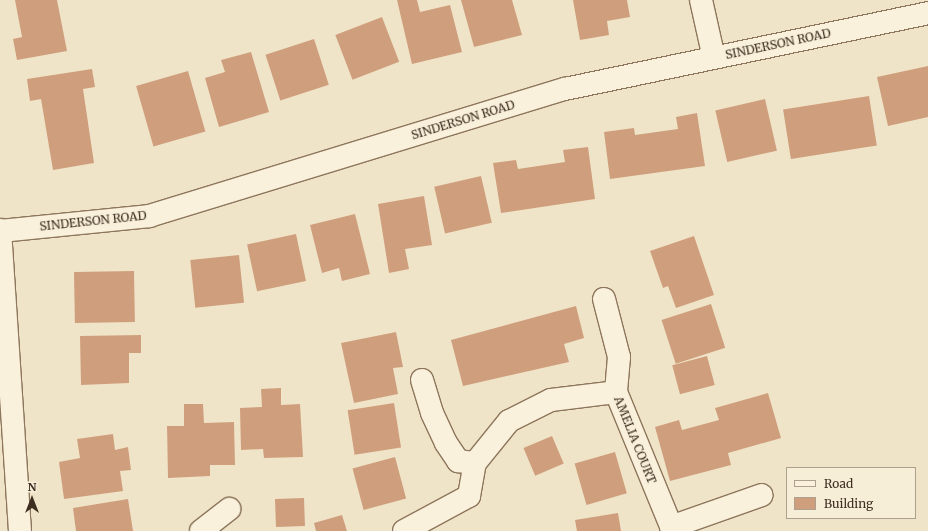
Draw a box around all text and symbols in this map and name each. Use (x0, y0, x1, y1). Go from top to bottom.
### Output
street label: SINDERSON ROAD (724, 26, 832, 62)
street label: SINDERSON ROAD (410, 97, 516, 143)
street label: SINDERSON ROAD (39, 208, 147, 234)
street label: AMELIA COURT (611, 394, 659, 486)
legend (786, 467, 916, 519)
text: Road (824, 476, 853, 491)
north arrow (12, 479, 52, 519)
text: N (28, 480, 36, 494)
text: Building (824, 496, 873, 511)

